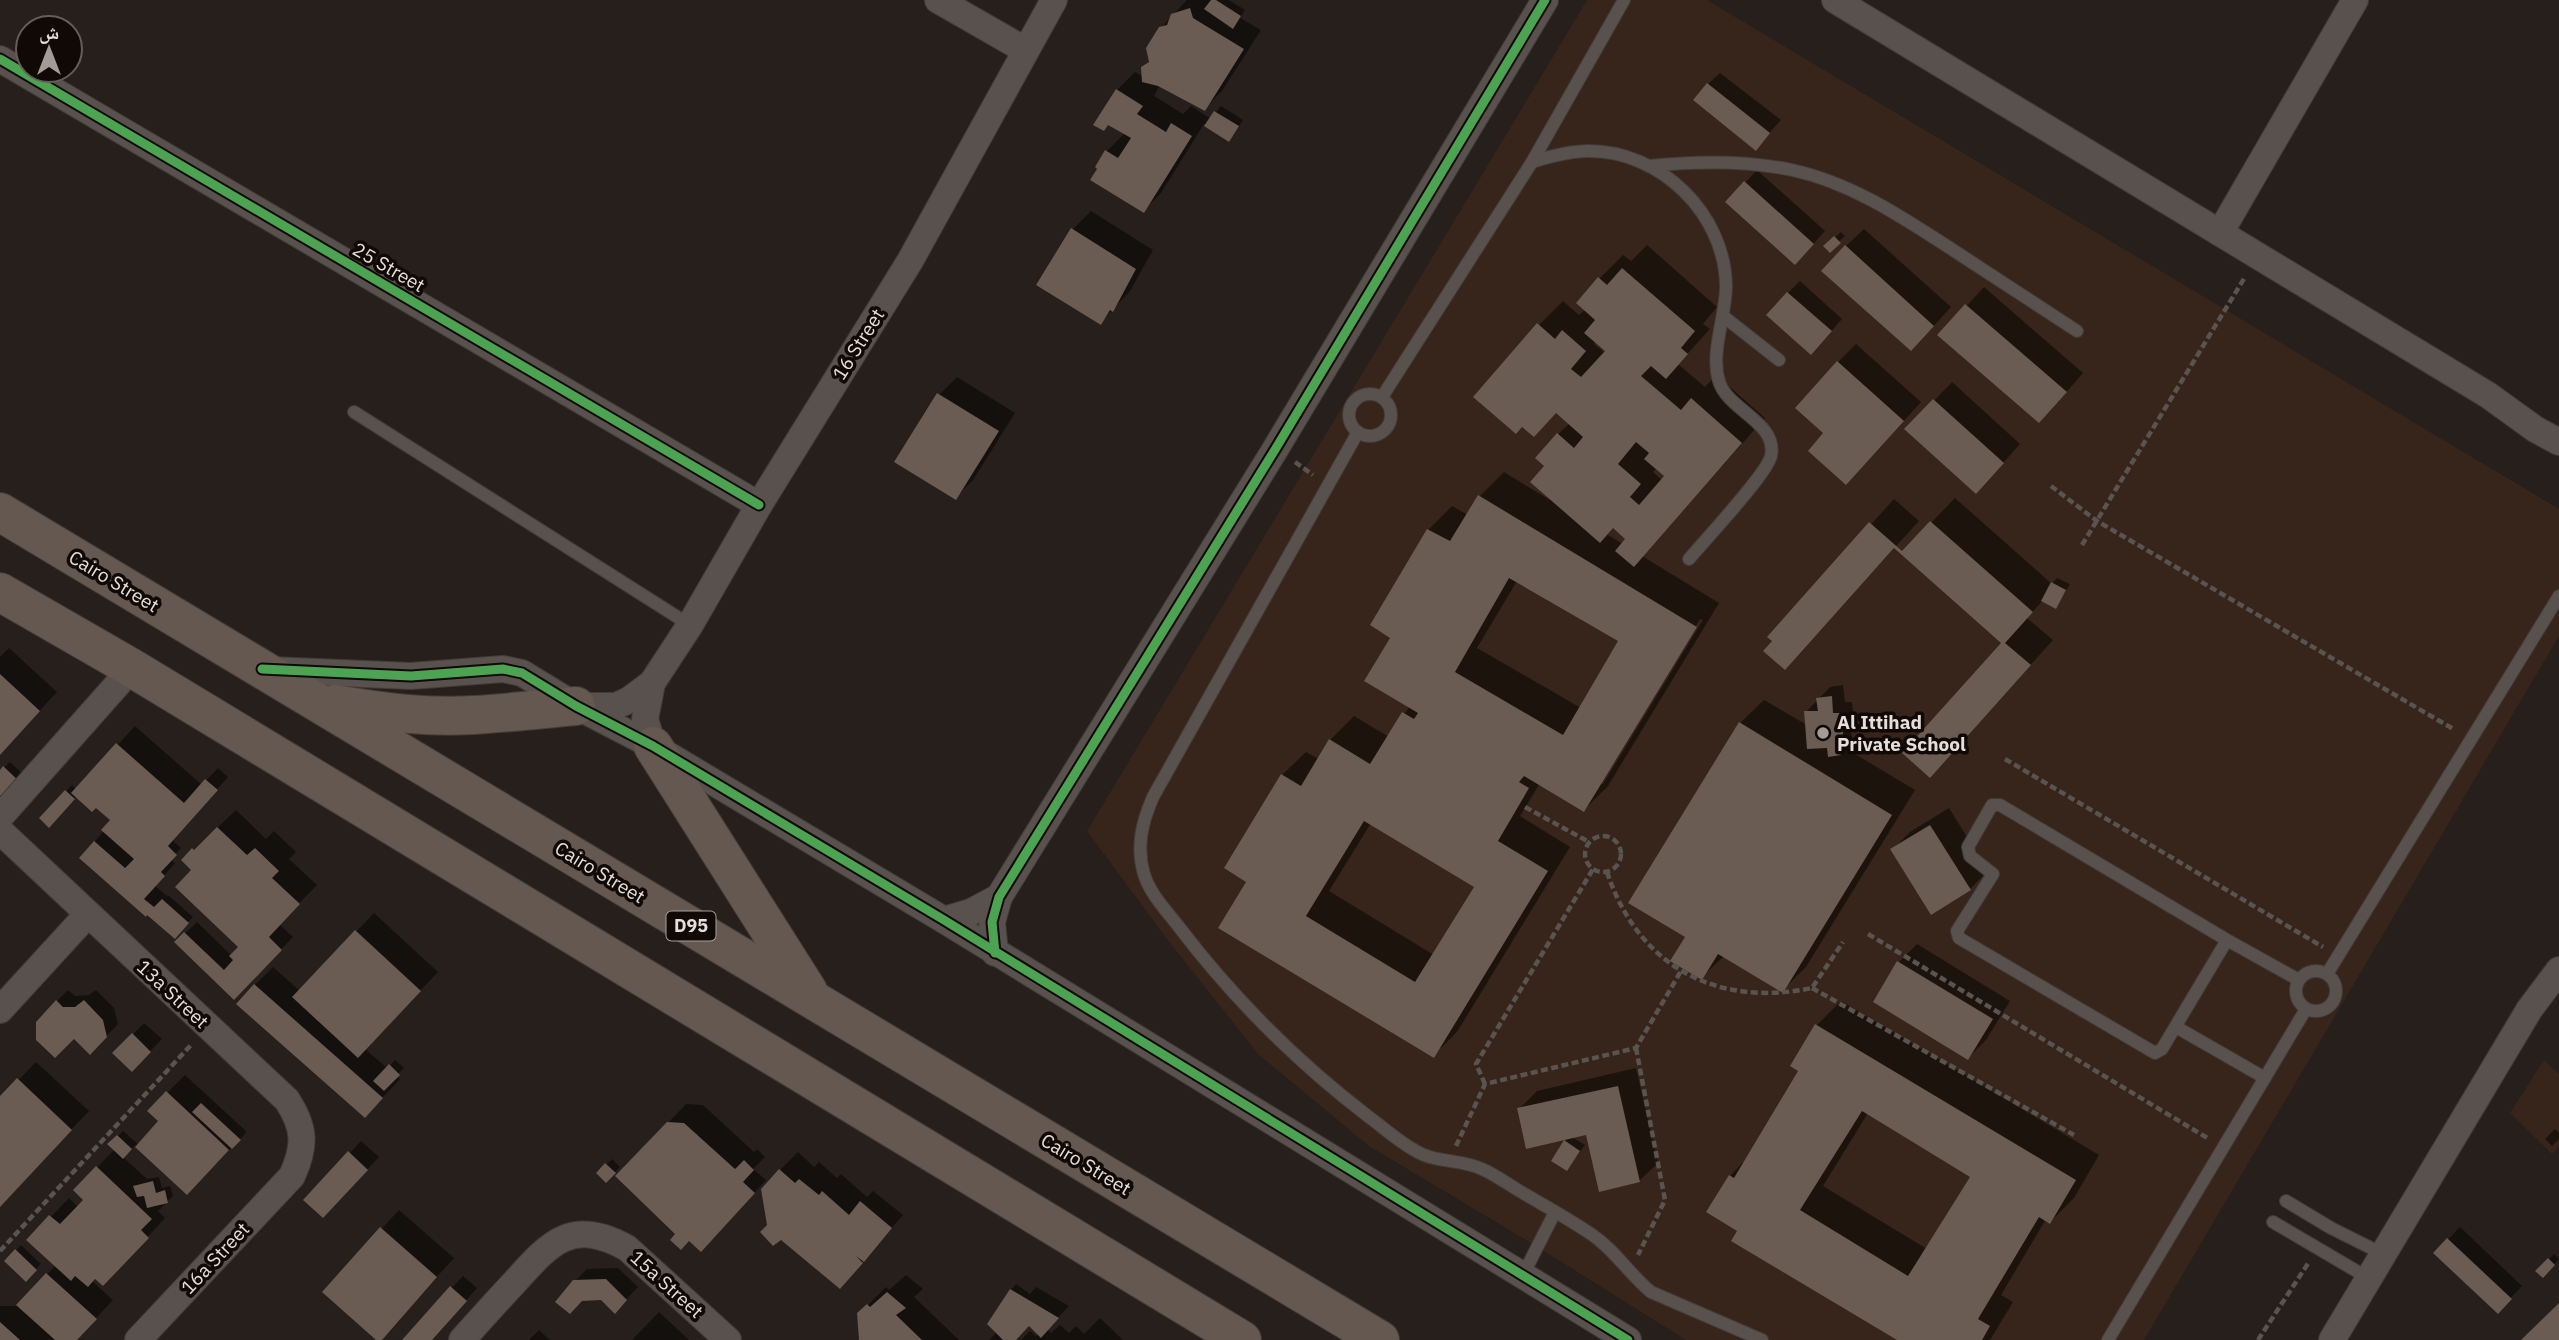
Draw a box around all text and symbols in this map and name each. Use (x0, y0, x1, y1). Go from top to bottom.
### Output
north arrow (14, 14, 84, 84)
text: ش (39, 20, 59, 44)
street label: 25 Street (349, 237, 429, 297)
street label: 16 Street (827, 304, 889, 384)
street label: Cairo Street (65, 545, 163, 617)
place label: Al Ittihad Private School (1837, 710, 1966, 756)
marker: Al Ittihad Private School (1815, 725, 1831, 741)
street label: Cairo Street (551, 836, 649, 908)
road number: D95 (666, 911, 716, 940)
street label: 13a Street (132, 955, 214, 1033)
street label: Cairo Street (1037, 1128, 1135, 1200)
street label: 16a Street (176, 1217, 254, 1299)
street label: 15a Street (626, 1245, 708, 1323)

